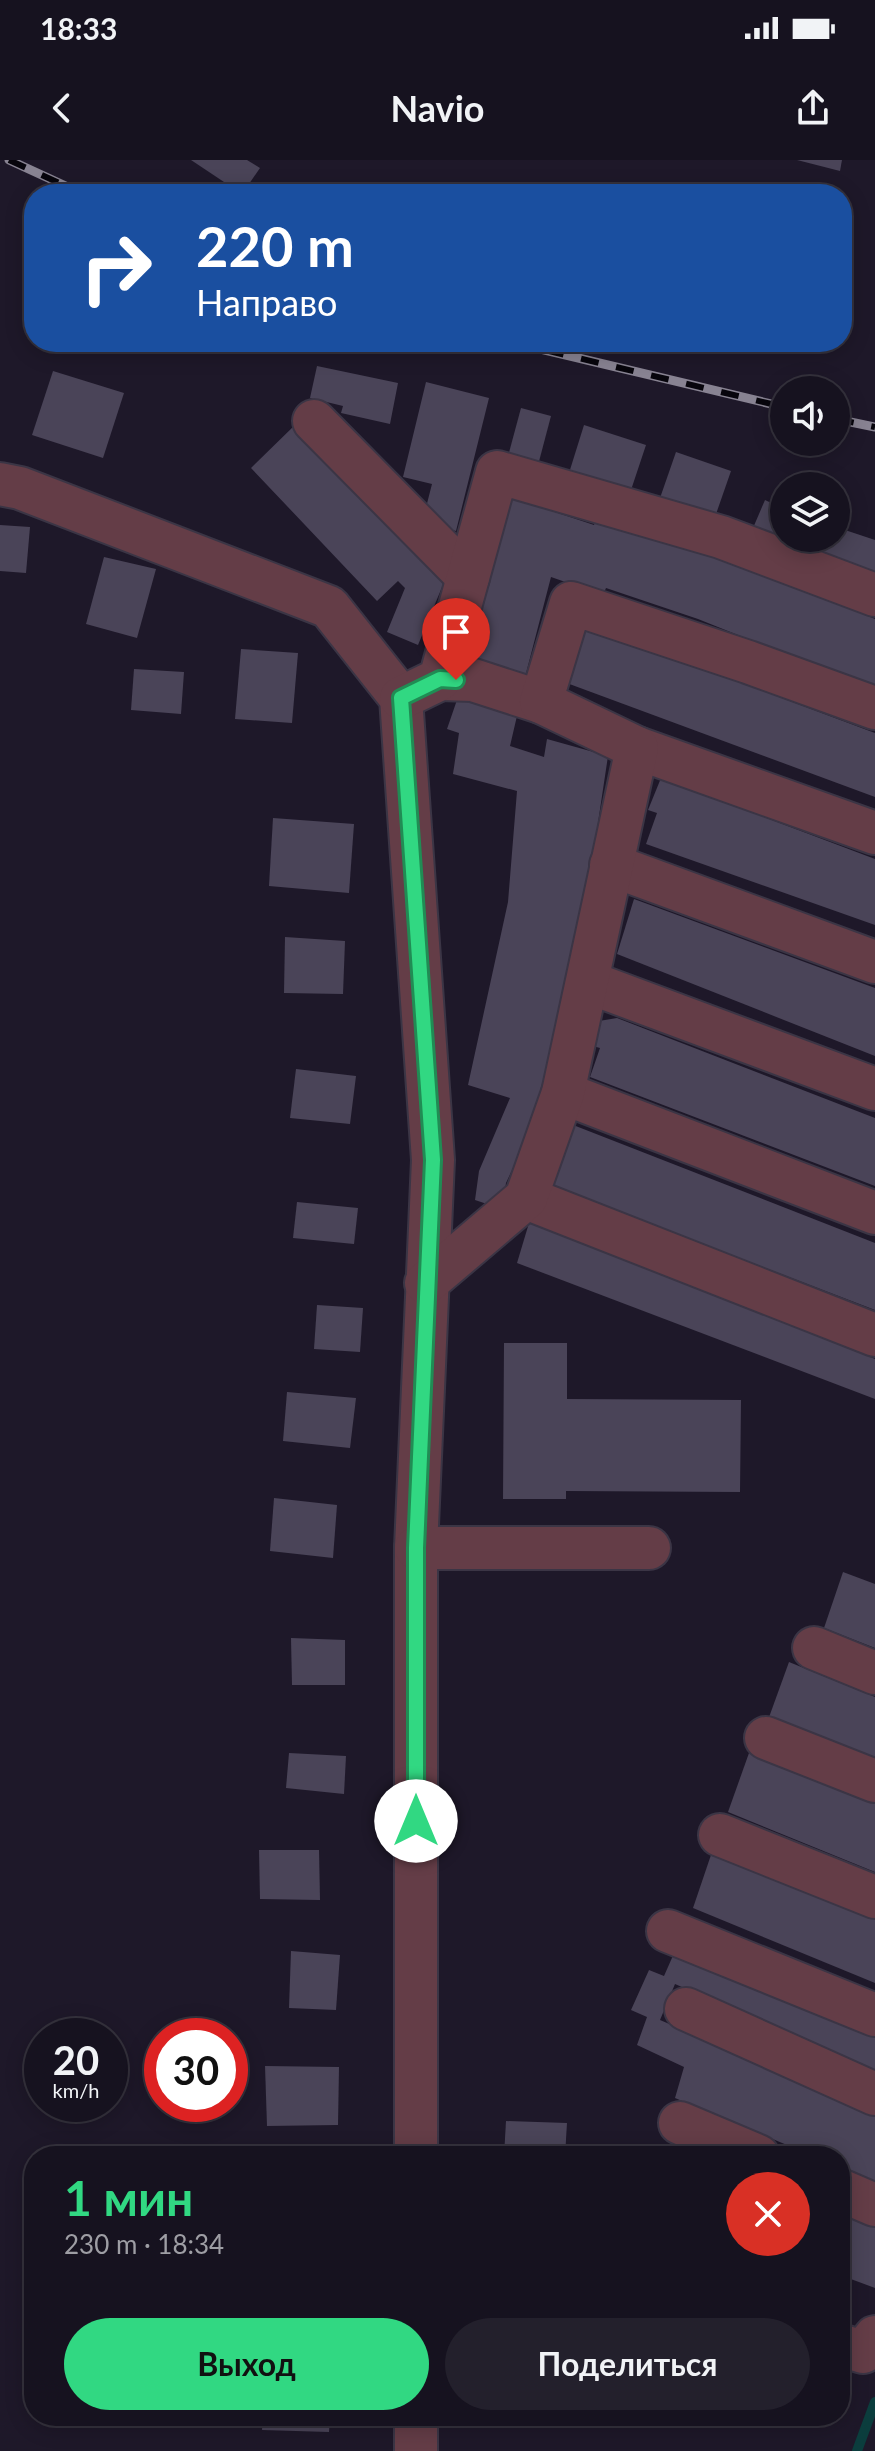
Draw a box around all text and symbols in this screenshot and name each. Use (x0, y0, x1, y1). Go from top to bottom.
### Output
text: 18:33 (40, 10, 117, 46)
icon: back (40, 86, 84, 130)
text: Navio (391, 86, 484, 130)
icon: share (791, 86, 835, 130)
text: 220 m (196, 212, 354, 279)
icon: right (64, 216, 168, 320)
text: Направо (196, 280, 337, 324)
map controls (770, 376, 850, 552)
button: sound (770, 376, 850, 456)
button: layers (770, 472, 850, 552)
pin (422, 598, 490, 680)
icon: arrive (434, 610, 478, 654)
position arrow (374, 1779, 458, 1863)
speed limit sign: 30 (144, 2018, 248, 2122)
text: 20 (53, 2036, 99, 2084)
text: km/h (53, 2078, 99, 2102)
text: 1 мин (64, 2169, 193, 2226)
button: close (726, 2172, 810, 2256)
text: 230 m · 18:34 (64, 2228, 224, 2260)
button: Выход (64, 2318, 429, 2410)
button: Поделиться (445, 2318, 810, 2410)

